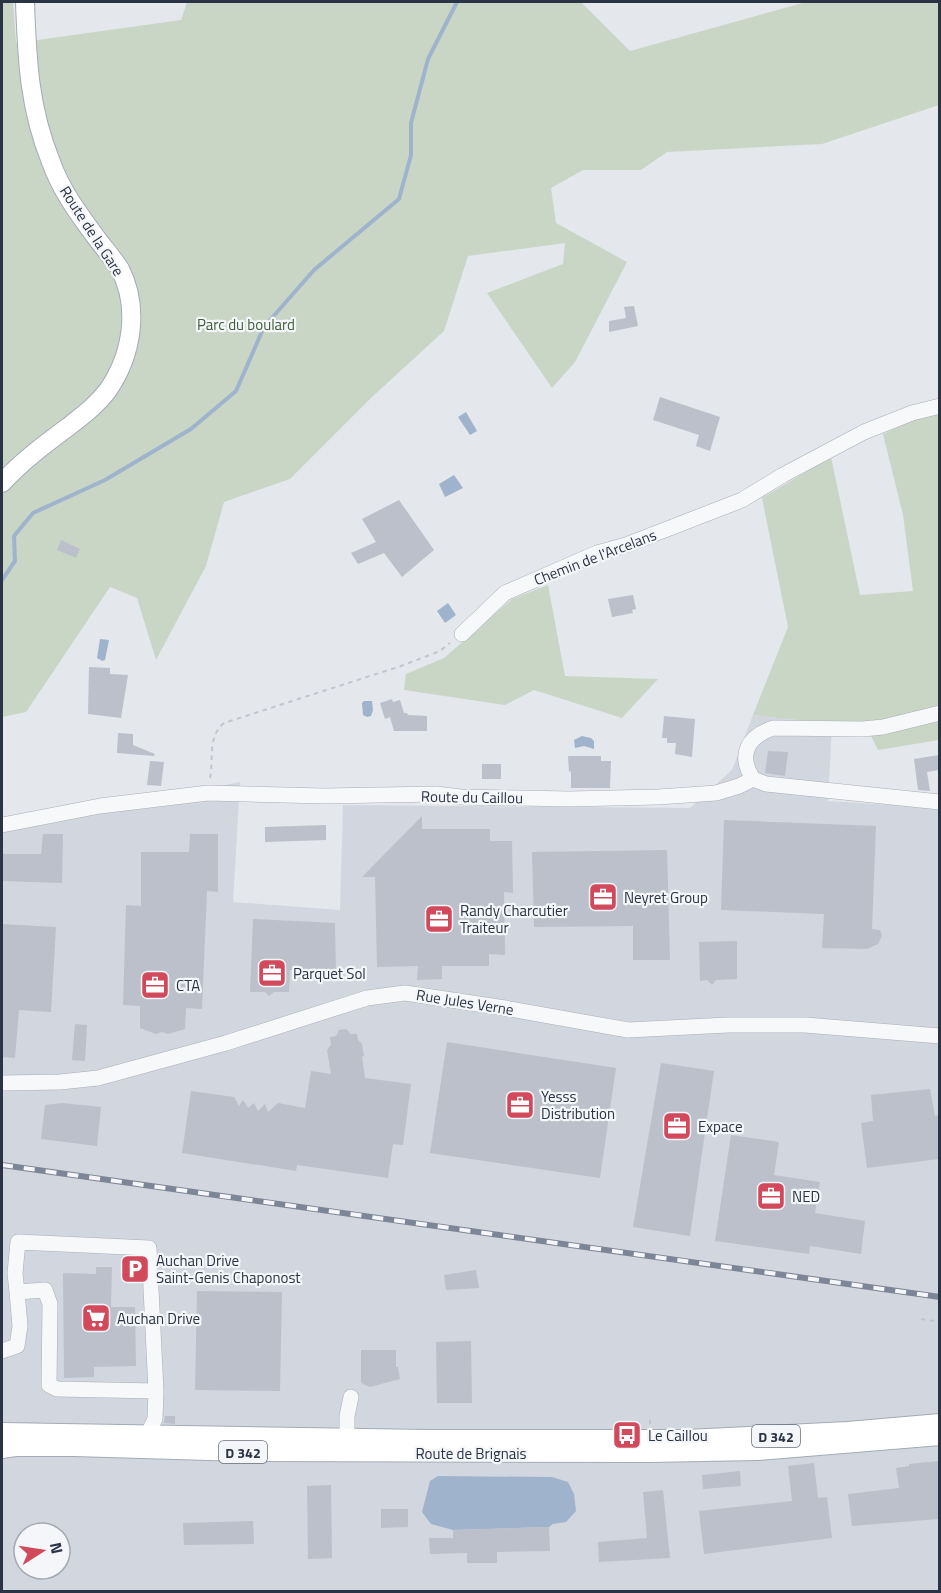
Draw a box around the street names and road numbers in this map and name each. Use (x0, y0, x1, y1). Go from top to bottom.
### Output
street label: Route de la Gare (54, 181, 130, 281)
street label: Chemin de l'Arcelans (530, 523, 660, 591)
street label: Route du Caillou (421, 785, 523, 809)
street label: Rue Jules Verne (415, 983, 515, 1021)
road number: D 342 (752, 1425, 800, 1447)
road number: D 342 (219, 1441, 267, 1463)
street label: Route de Brignais (415, 1442, 527, 1465)

